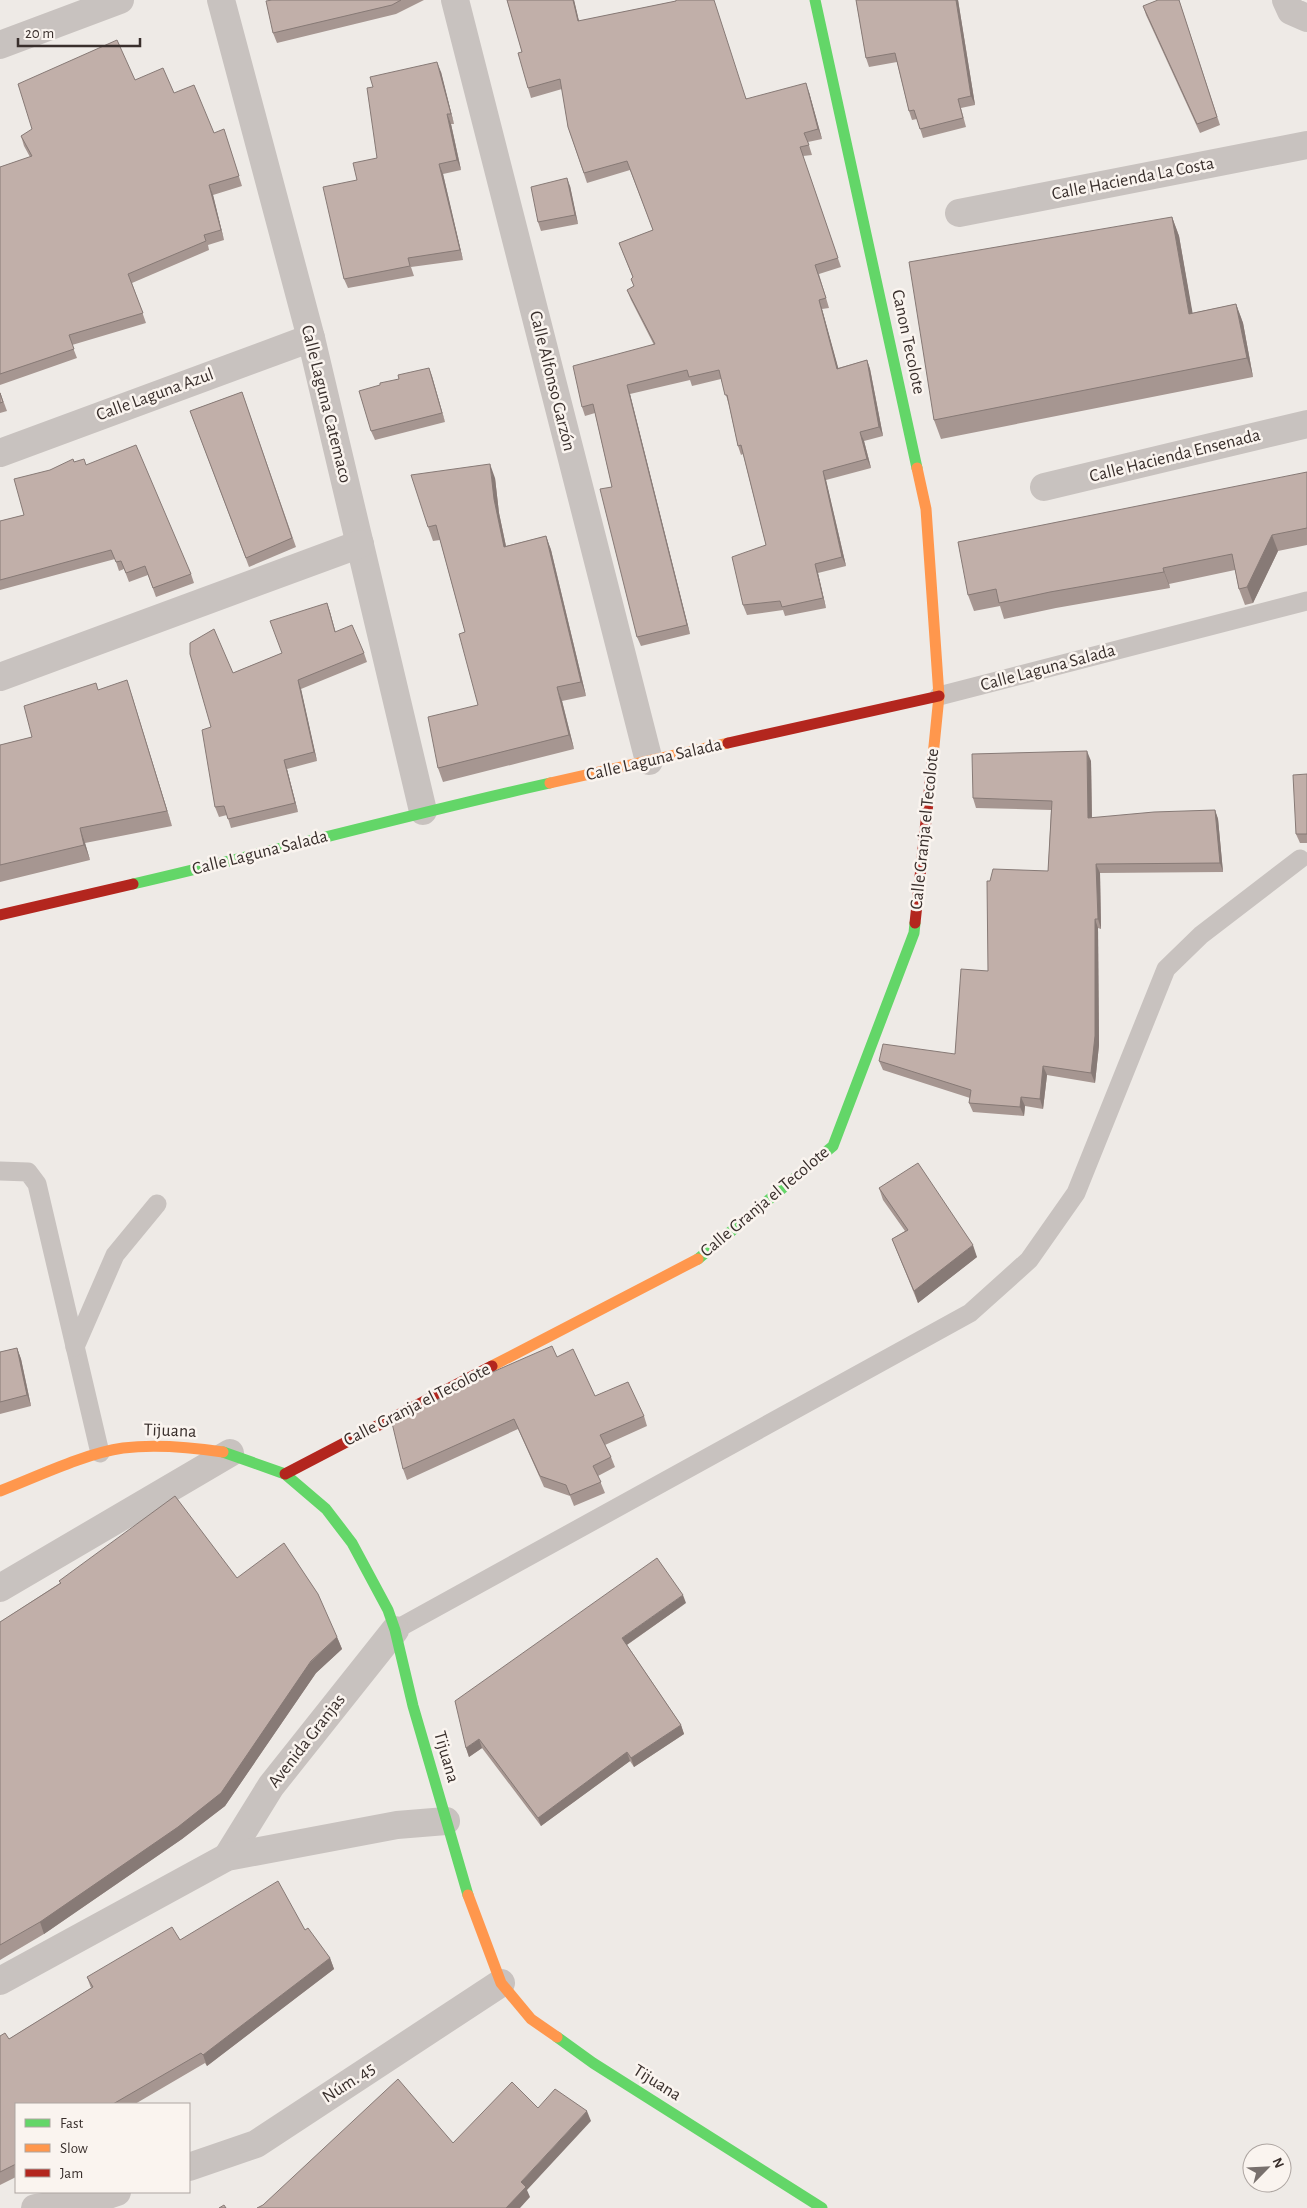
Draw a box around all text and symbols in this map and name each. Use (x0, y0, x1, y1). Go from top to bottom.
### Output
scale bar (18, 15, 140, 47)
text: 20 m (25, 26, 54, 41)
street label: Calle Hacienda La Costa (1050, 154, 1216, 204)
street label: Canon Tecolote (888, 288, 928, 396)
street label: Calle Alfonso Garzón (526, 309, 578, 453)
street label: Calle Laguna Catemaco (298, 323, 354, 485)
street label: Calle Laguna Azul (94, 365, 216, 425)
street label: Calle Hacienda Ensenada (1088, 426, 1262, 486)
street label: Calle Laguna Salada (979, 641, 1117, 695)
street label: Calle Laguna Salada (584, 736, 724, 784)
street label: Calle Granja el Tecolote (908, 748, 942, 910)
street label: Calle Laguna Salada (190, 827, 330, 879)
street label: Calle Granja el Tecolote (697, 1143, 833, 1261)
street label: Calle Granja el Tecolote (341, 1360, 493, 1450)
street label: Tijuana (143, 1421, 197, 1441)
street label: Avenida Granjas (265, 1691, 349, 1791)
street label: Tijuana (430, 1729, 462, 1785)
street label: Núm. 45 (319, 2059, 379, 2107)
street label: Tijuana (630, 2061, 684, 2105)
legend (15, 2103, 190, 2193)
text: Fast (60, 2116, 84, 2131)
text: Slow (60, 2141, 88, 2156)
north arrow (1242, 2143, 1292, 2193)
text: N (1270, 2156, 1286, 2170)
text: Jam (60, 2166, 83, 2181)

